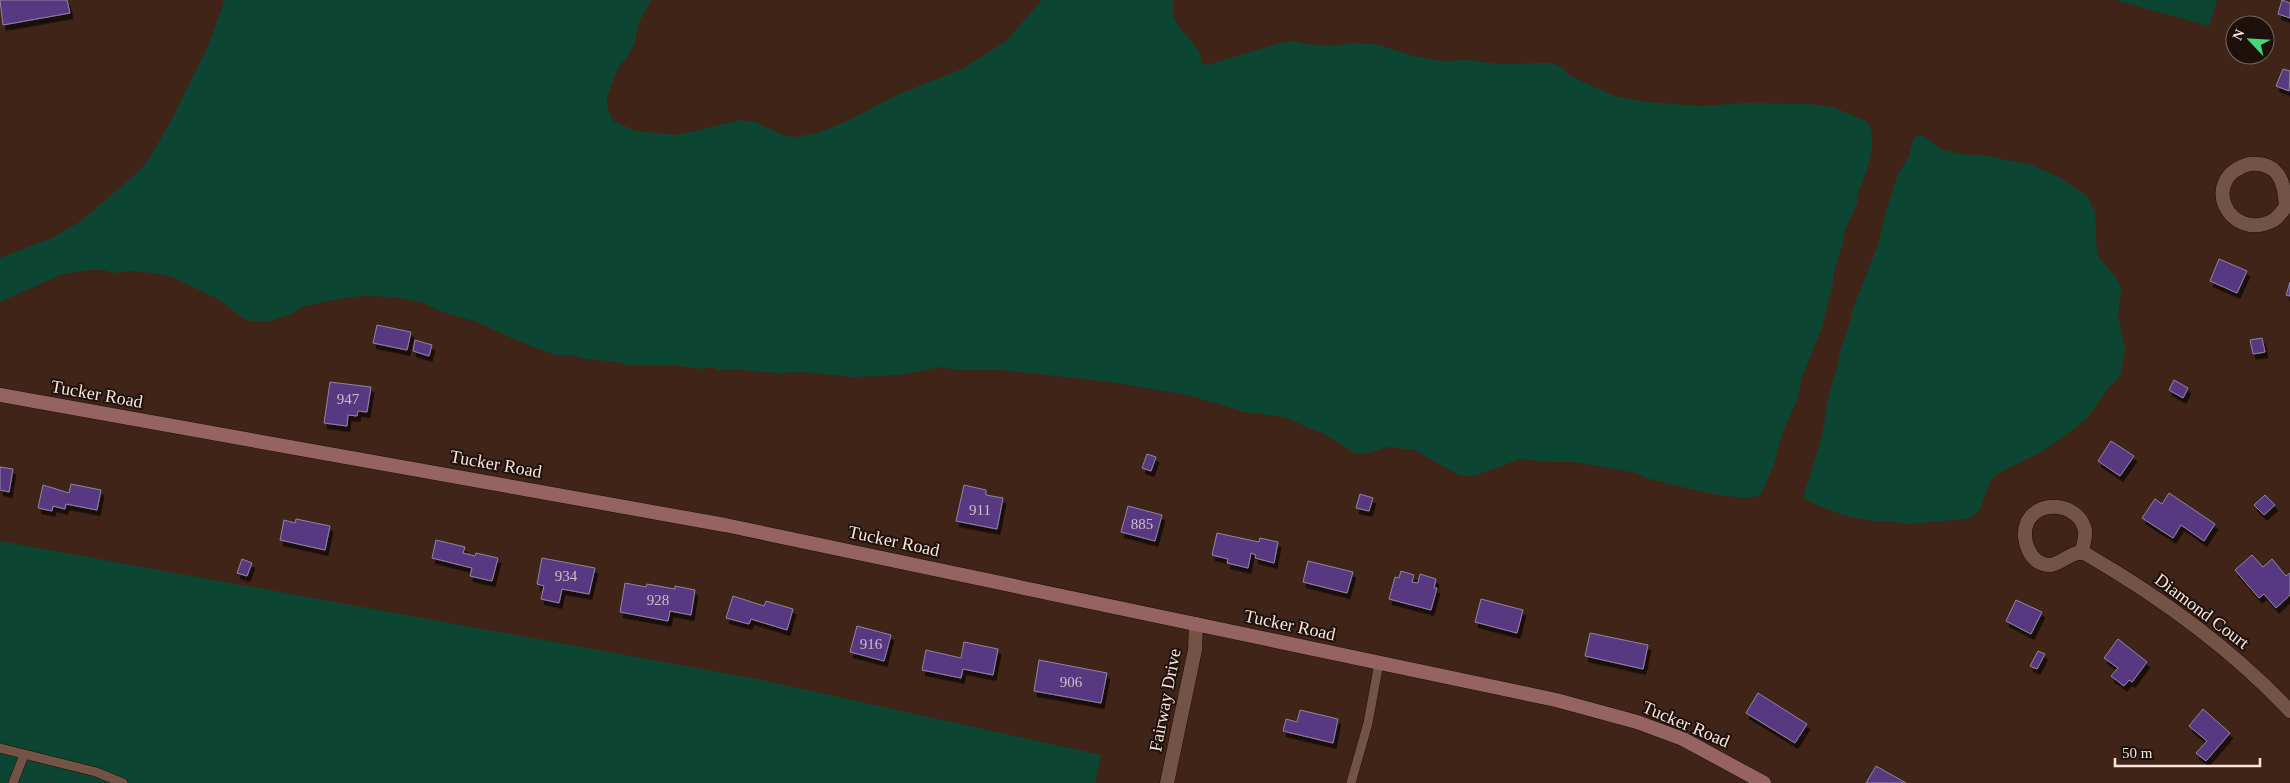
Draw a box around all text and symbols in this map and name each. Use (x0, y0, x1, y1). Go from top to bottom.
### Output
north arrow (2225, 15, 2275, 65)
text: N (2230, 27, 2248, 42)
street label: Tucker Road (50, 376, 144, 412)
house number: 947 (337, 391, 360, 407)
street label: Tucker Road (449, 446, 543, 482)
house number: 911 (969, 502, 991, 518)
house number: 885 (1131, 516, 1153, 532)
street label: Tucker Road (847, 522, 941, 560)
house number: 934 (555, 568, 578, 584)
street label: Diamond Court (2151, 569, 2253, 653)
house number: 928 (647, 592, 669, 608)
street label: Tucker Road (1243, 606, 1337, 644)
house number: 916 (860, 636, 883, 652)
street label: Fairway Drive (1145, 647, 1185, 753)
house number: 906 (1060, 674, 1083, 690)
street label: Tucker Road (1639, 697, 1733, 751)
scale bar (2115, 736, 2260, 768)
text: 50 m (2122, 745, 2153, 761)

